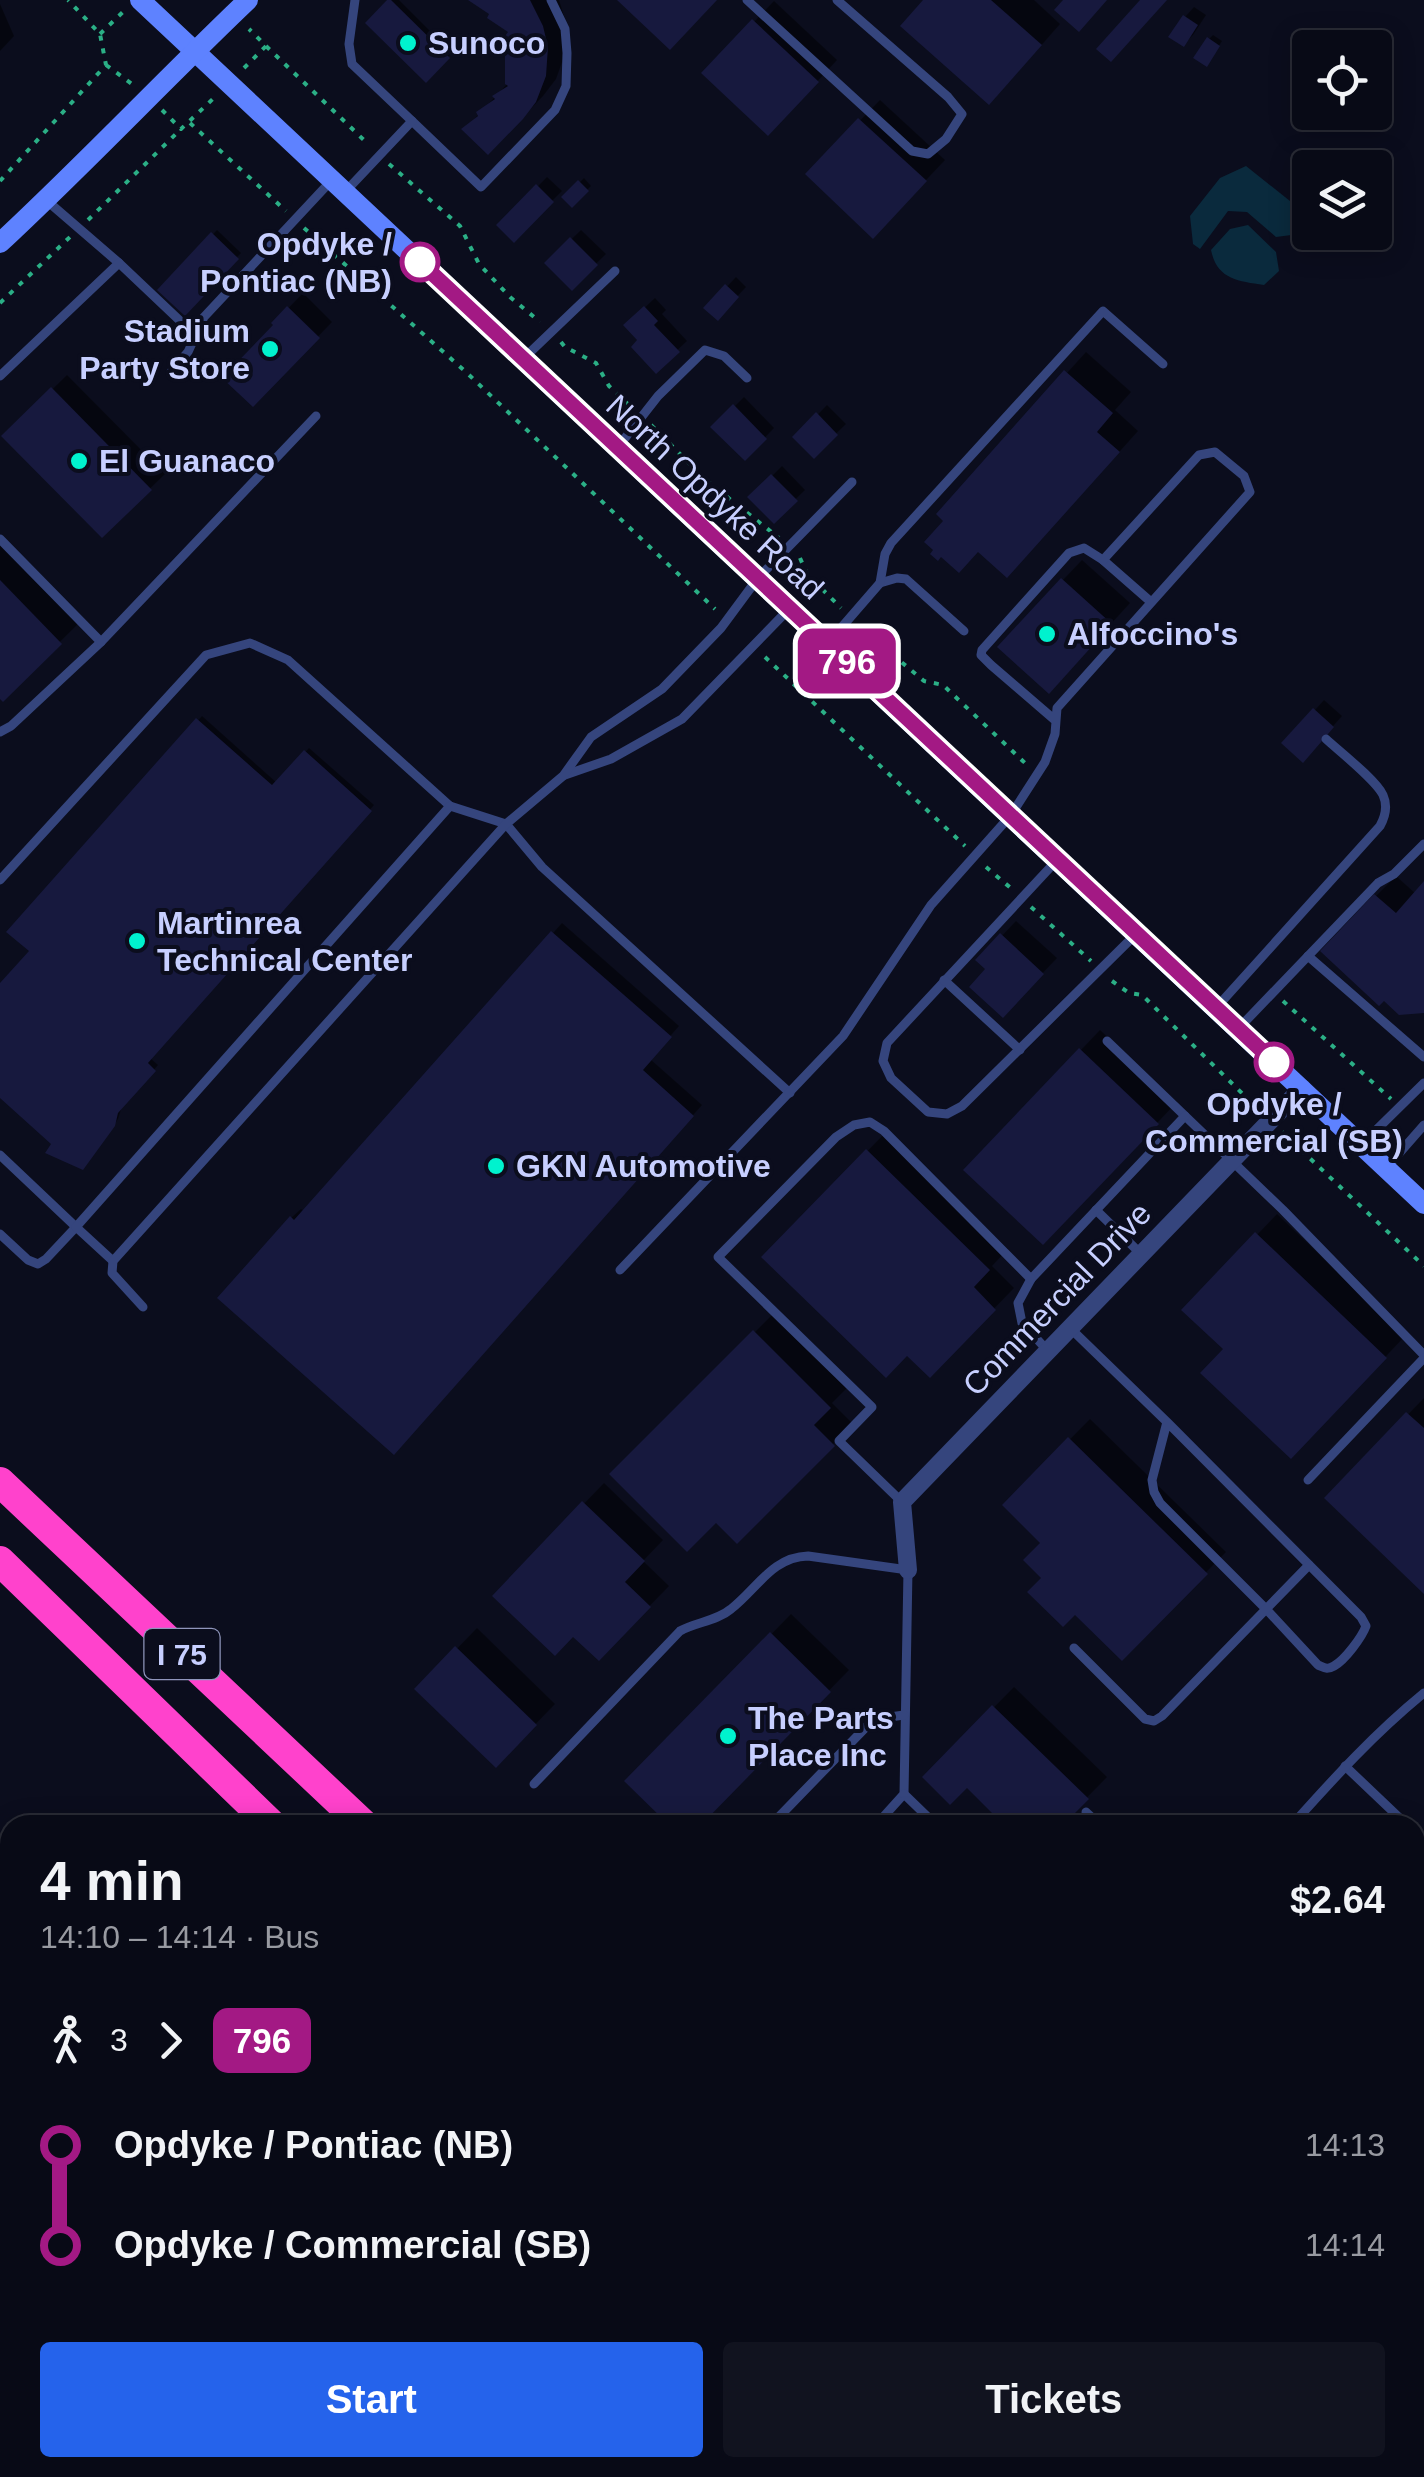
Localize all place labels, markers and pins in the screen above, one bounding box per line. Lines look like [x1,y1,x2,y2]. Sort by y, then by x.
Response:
place label: Sunoco [428,25,545,61]
marker: Sunoco [397,32,419,54]
place label: Opdyke / Pontiac (NB) [200,226,392,299]
marker: Opdyke / Pontiac (NB) [401,243,439,281]
place label: Stadium Party Store [79,313,250,386]
marker: Stadium Party Store [259,338,281,360]
place label: El Guanaco [99,443,275,479]
marker: El Guanaco [68,450,90,472]
place label: Alfoccino's [1067,616,1238,652]
marker: Alfoccino's [1036,623,1058,645]
place label: Martinrea Technical Center [157,905,412,978]
marker: Martinrea Technical Center [126,930,148,952]
marker: Opdyke / Commercial (SB) [1255,1043,1293,1081]
place label: Opdyke / Commercial (SB) [1145,1086,1403,1159]
place label: GKN Automotive [516,1148,771,1184]
marker: GKN Automotive [485,1155,507,1177]
place label: The Parts Place Inc [748,1700,894,1773]
marker: The Parts Place Inc [717,1725,739,1747]

